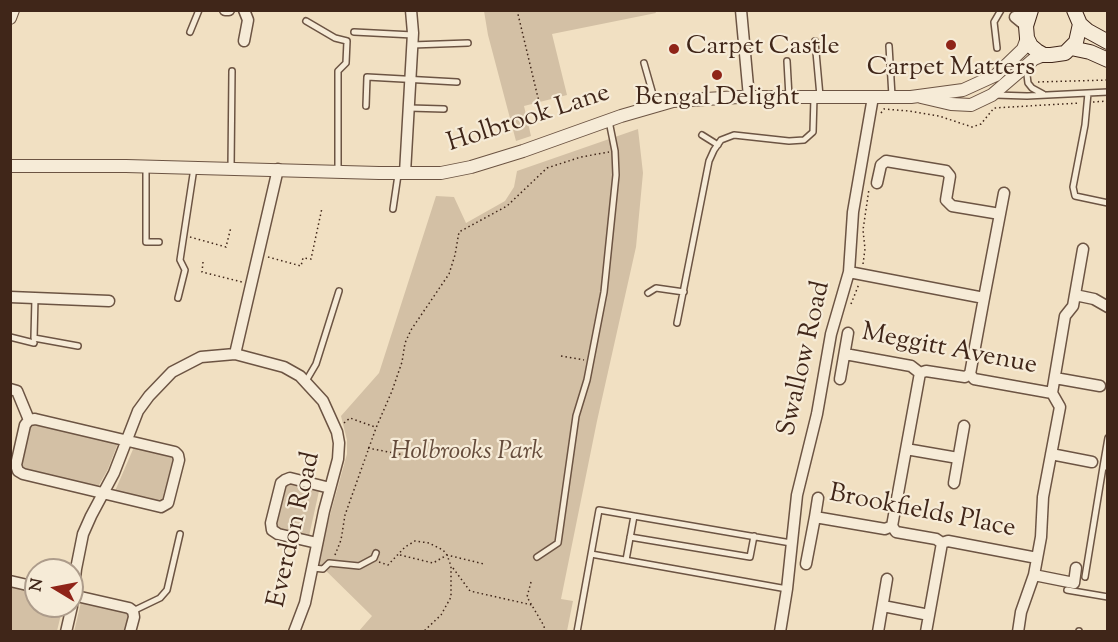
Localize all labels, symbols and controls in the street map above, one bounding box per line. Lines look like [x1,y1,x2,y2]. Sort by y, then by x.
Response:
place label: Carpet Castle [686,33,840,65]
marker: Carpet Matters [944,38,958,52]
marker: Carpet Castle [667,42,681,56]
place label: Carpet Matters [867,54,1035,86]
marker: Bengal Delight [710,68,724,82]
street label: Holbrook Lane [444,79,614,161]
place label: Bengal Delight [635,84,799,116]
street label: Swallow Road [773,278,839,440]
street label: Meggitt Avenue [859,319,1039,383]
park label: Holbrooks Park [391,438,543,470]
street label: Everdon Road [263,449,329,611]
street label: Brookfields Place [826,480,1018,546]
north arrow [24,558,84,618]
text: N [25,577,50,593]

